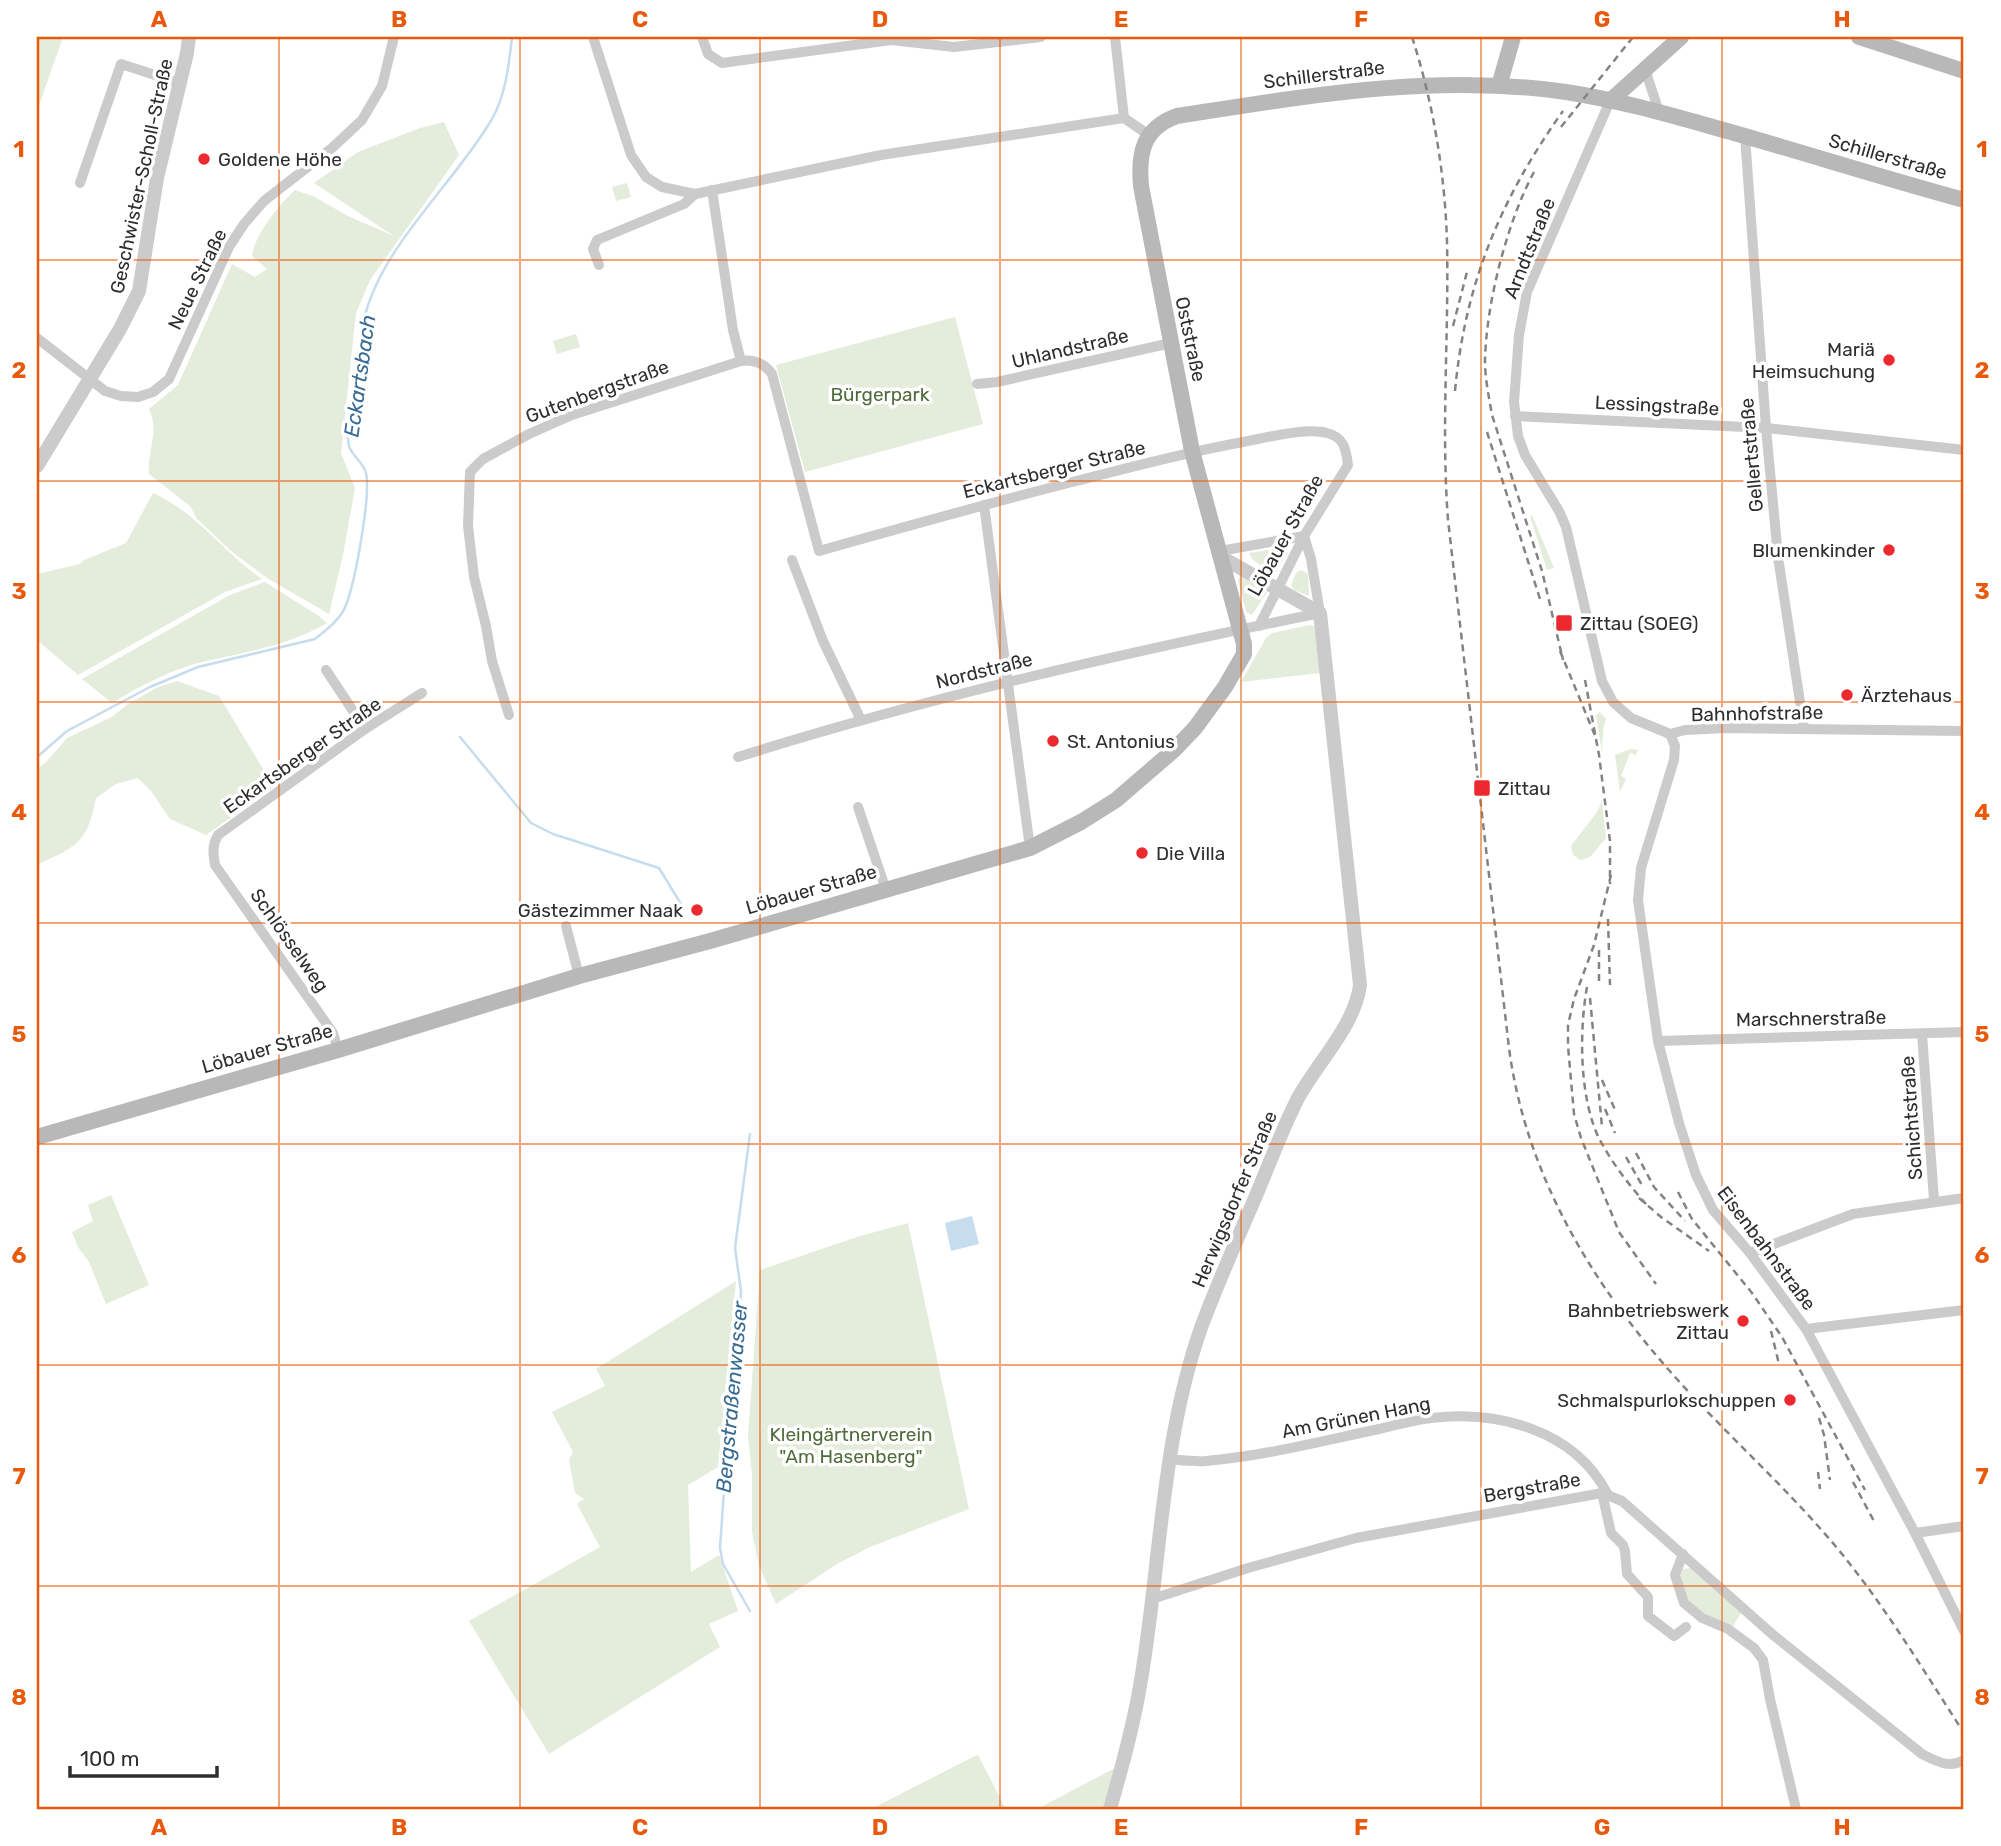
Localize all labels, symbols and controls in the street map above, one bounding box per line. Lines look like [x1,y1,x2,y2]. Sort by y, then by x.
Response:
text: A [151,5,168,33]
text: B [391,5,407,33]
text: C [632,5,648,33]
text: D [872,5,888,33]
text: E [1114,5,1128,33]
text: F [1354,5,1368,33]
text: G [1594,5,1610,33]
text: H [1833,5,1851,33]
street label: Schillerstraße [1262,56,1386,93]
street label: Geschwister-Scholl-Straße [105,57,178,296]
street label: Schillerstraße [1826,129,1950,184]
text: 1 [13,135,25,163]
text: 1 [1976,135,1988,163]
place label: Goldene Höhe [218,148,342,171]
marker: Goldene Höhe [196,151,212,167]
street label: Arndtstraße [1499,194,1560,302]
street label: Neue Straße [163,225,232,333]
street label: Oststraße [1170,294,1211,384]
water label: Eckartsbach [339,313,380,439]
street label: Uhlandstraße [1009,324,1131,373]
place label: Mariä Heimsuchung [1752,338,1875,383]
marker: Mariä Heimsuchung [1881,352,1897,368]
street label: Gutenbergstraße [522,355,672,428]
text: 2 [12,356,26,384]
text: 2 [1975,356,1989,384]
park label: Bürgerpark [830,383,930,406]
street label: Lessingstraße [1594,391,1720,420]
street label: Gellertstraße [1735,397,1768,513]
street label: Eckartsberger Straße [960,436,1148,503]
street label: Löbauer Straße [1243,470,1328,600]
place label: Blumenkinder [1752,539,1876,562]
marker: Blumenkinder [1881,542,1897,558]
text: 3 [11,577,27,605]
text: 3 [1974,577,1990,605]
place label: Zittau (SOEG) [1580,612,1698,635]
marker: Zittau (SOEG) [1554,613,1574,633]
street label: Nordstraße [933,647,1035,694]
place label: Ärztehaus [1861,684,1952,707]
marker: Ärztehaus [1839,687,1855,703]
street label: Eckartsberger Straße [219,692,386,819]
street label: Bahnhofstraße [1691,701,1823,726]
place label: St. Antonius [1067,730,1175,753]
marker: St. Antonius [1045,733,1061,749]
place label: Zittau [1498,777,1551,800]
marker: Zittau [1472,778,1492,798]
text: 4 [11,798,27,826]
text: 4 [1974,798,1990,826]
place label: Die Villa [1156,842,1225,865]
marker: Die Villa [1134,845,1150,861]
street label: Löbauer Straße [743,860,879,919]
street label: Schlösselweg [245,884,334,996]
place label: Gästezimmer Naak [518,899,683,922]
marker: Gästezimmer Naak [689,902,705,918]
street label: Marschnerstraße [1736,1006,1886,1031]
street label: Löbauer Straße [199,1019,335,1078]
text: 5 [12,1020,27,1048]
text: 5 [1975,1020,1990,1048]
street label: Schichtstraße [1896,1055,1927,1181]
street label: Herwigsdorfer Straße [1187,1107,1282,1291]
street label: Eisenbahnstraße [1712,1182,1821,1315]
text: 6 [12,1241,27,1269]
text: 6 [1975,1241,1990,1269]
water label: Bergstraßenwasser [711,1299,752,1494]
place label: Bahnbetriebswerk Zittau [1568,1299,1729,1344]
marker: Bahnbetriebswerk Zittau [1735,1313,1751,1329]
place label: Schmalspurlokschuppen [1557,1389,1776,1412]
street label: Am Grünen Hang [1280,1392,1432,1443]
marker: Schmalspurlokschuppen [1782,1392,1798,1408]
park label: Kleingärtnerverein "Am Hasenberg" [769,1423,933,1468]
text: 7 [12,1462,26,1490]
text: 7 [1975,1462,1989,1490]
street label: Bergstraße [1482,1468,1582,1507]
text: 8 [11,1683,27,1711]
text: 8 [1974,1683,1990,1711]
scale bar [70,1734,217,1778]
text: 100 m [80,1746,139,1771]
text: A [151,1813,168,1841]
text: B [391,1813,407,1841]
text: C [632,1813,648,1841]
text: D [872,1813,888,1841]
text: E [1114,1813,1128,1841]
text: F [1354,1813,1368,1841]
text: G [1594,1813,1610,1841]
text: H [1833,1813,1851,1841]

